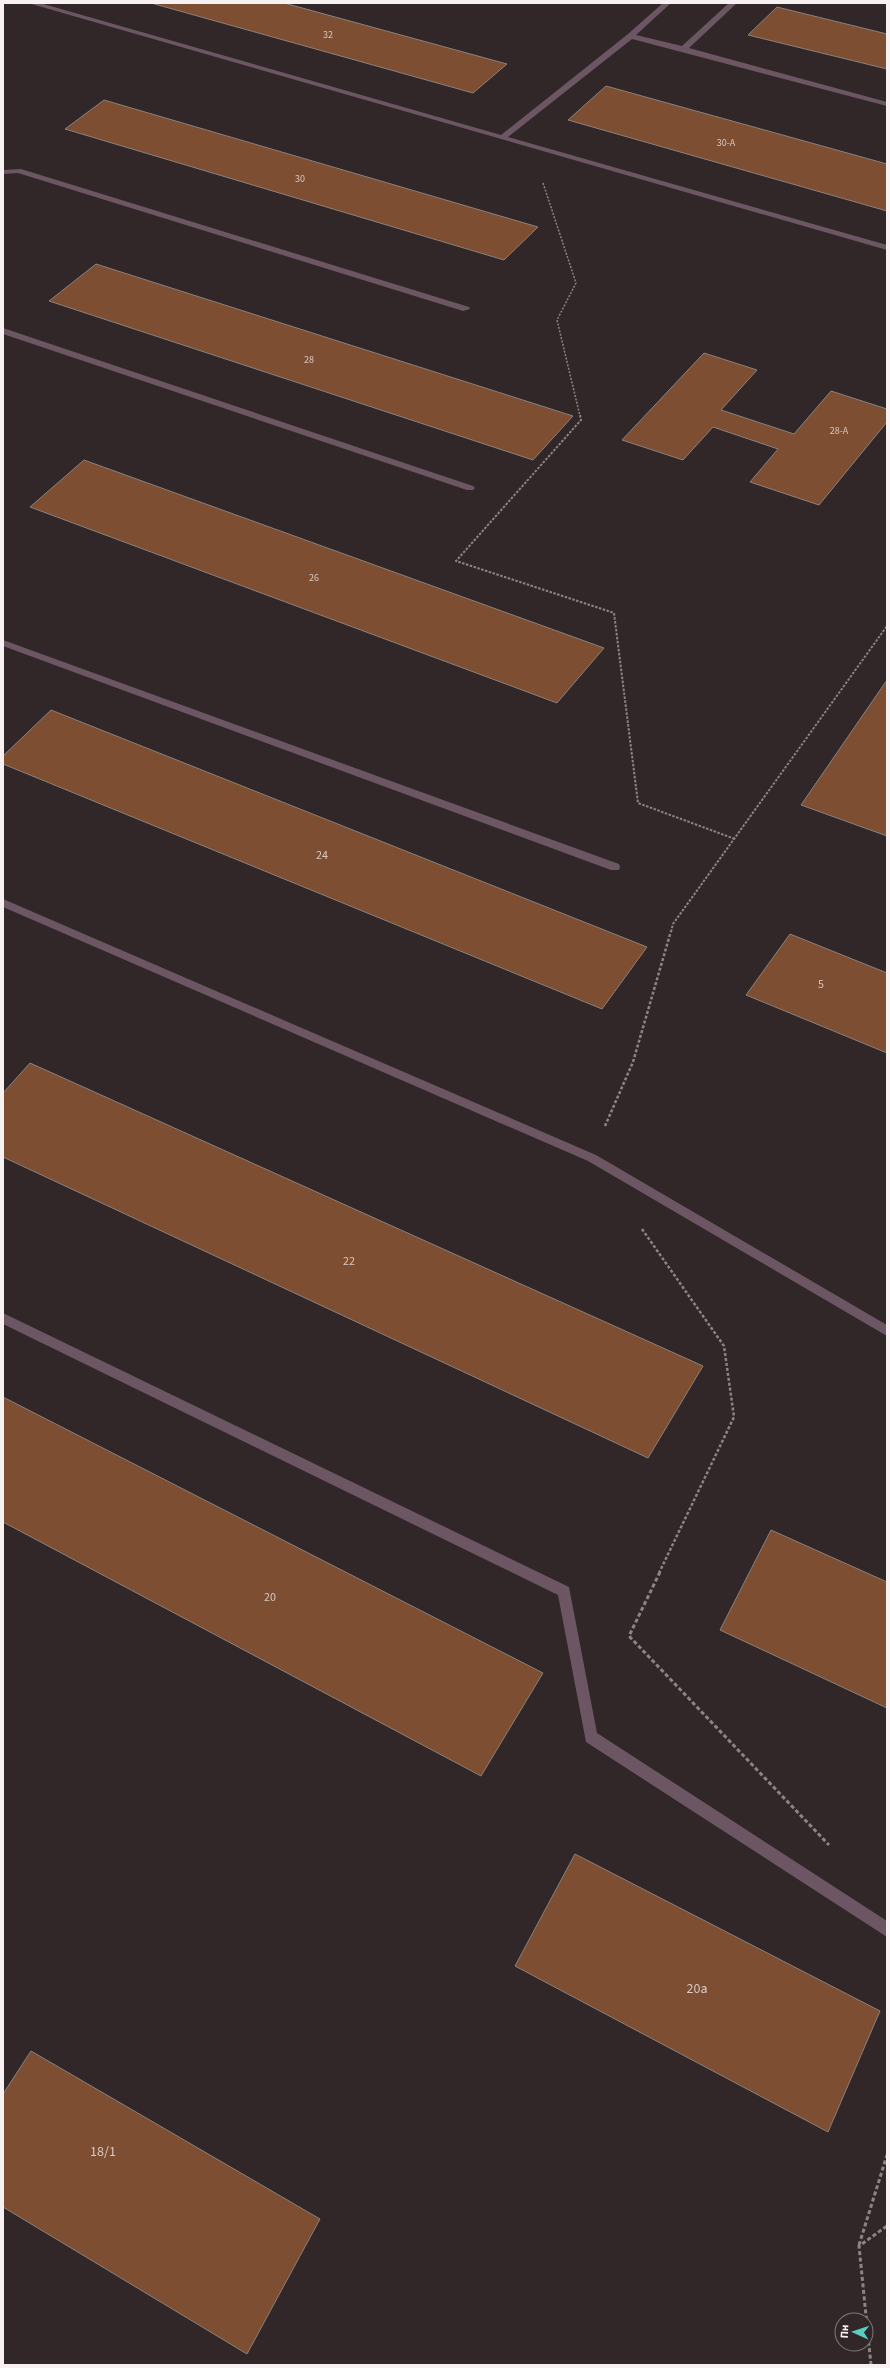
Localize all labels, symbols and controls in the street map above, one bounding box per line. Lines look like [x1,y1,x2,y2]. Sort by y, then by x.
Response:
house number: 32 [323,28,333,42]
house number: 30-А [717,136,736,150]
house number: 30 [295,172,305,186]
house number: 28 [304,353,314,367]
house number: 28-А [830,424,849,438]
house number: 26 [309,571,319,585]
house number: 24 [316,847,328,864]
house number: 5 [818,976,824,993]
house number: 22 [343,1253,355,1270]
house number: 20 [264,1589,276,1606]
house number: 20а [687,1979,707,1999]
house number: 18/1 [90,2142,116,2162]
north arrow [834,2312,874,2352]
text: Пн [837,2324,852,2339]

